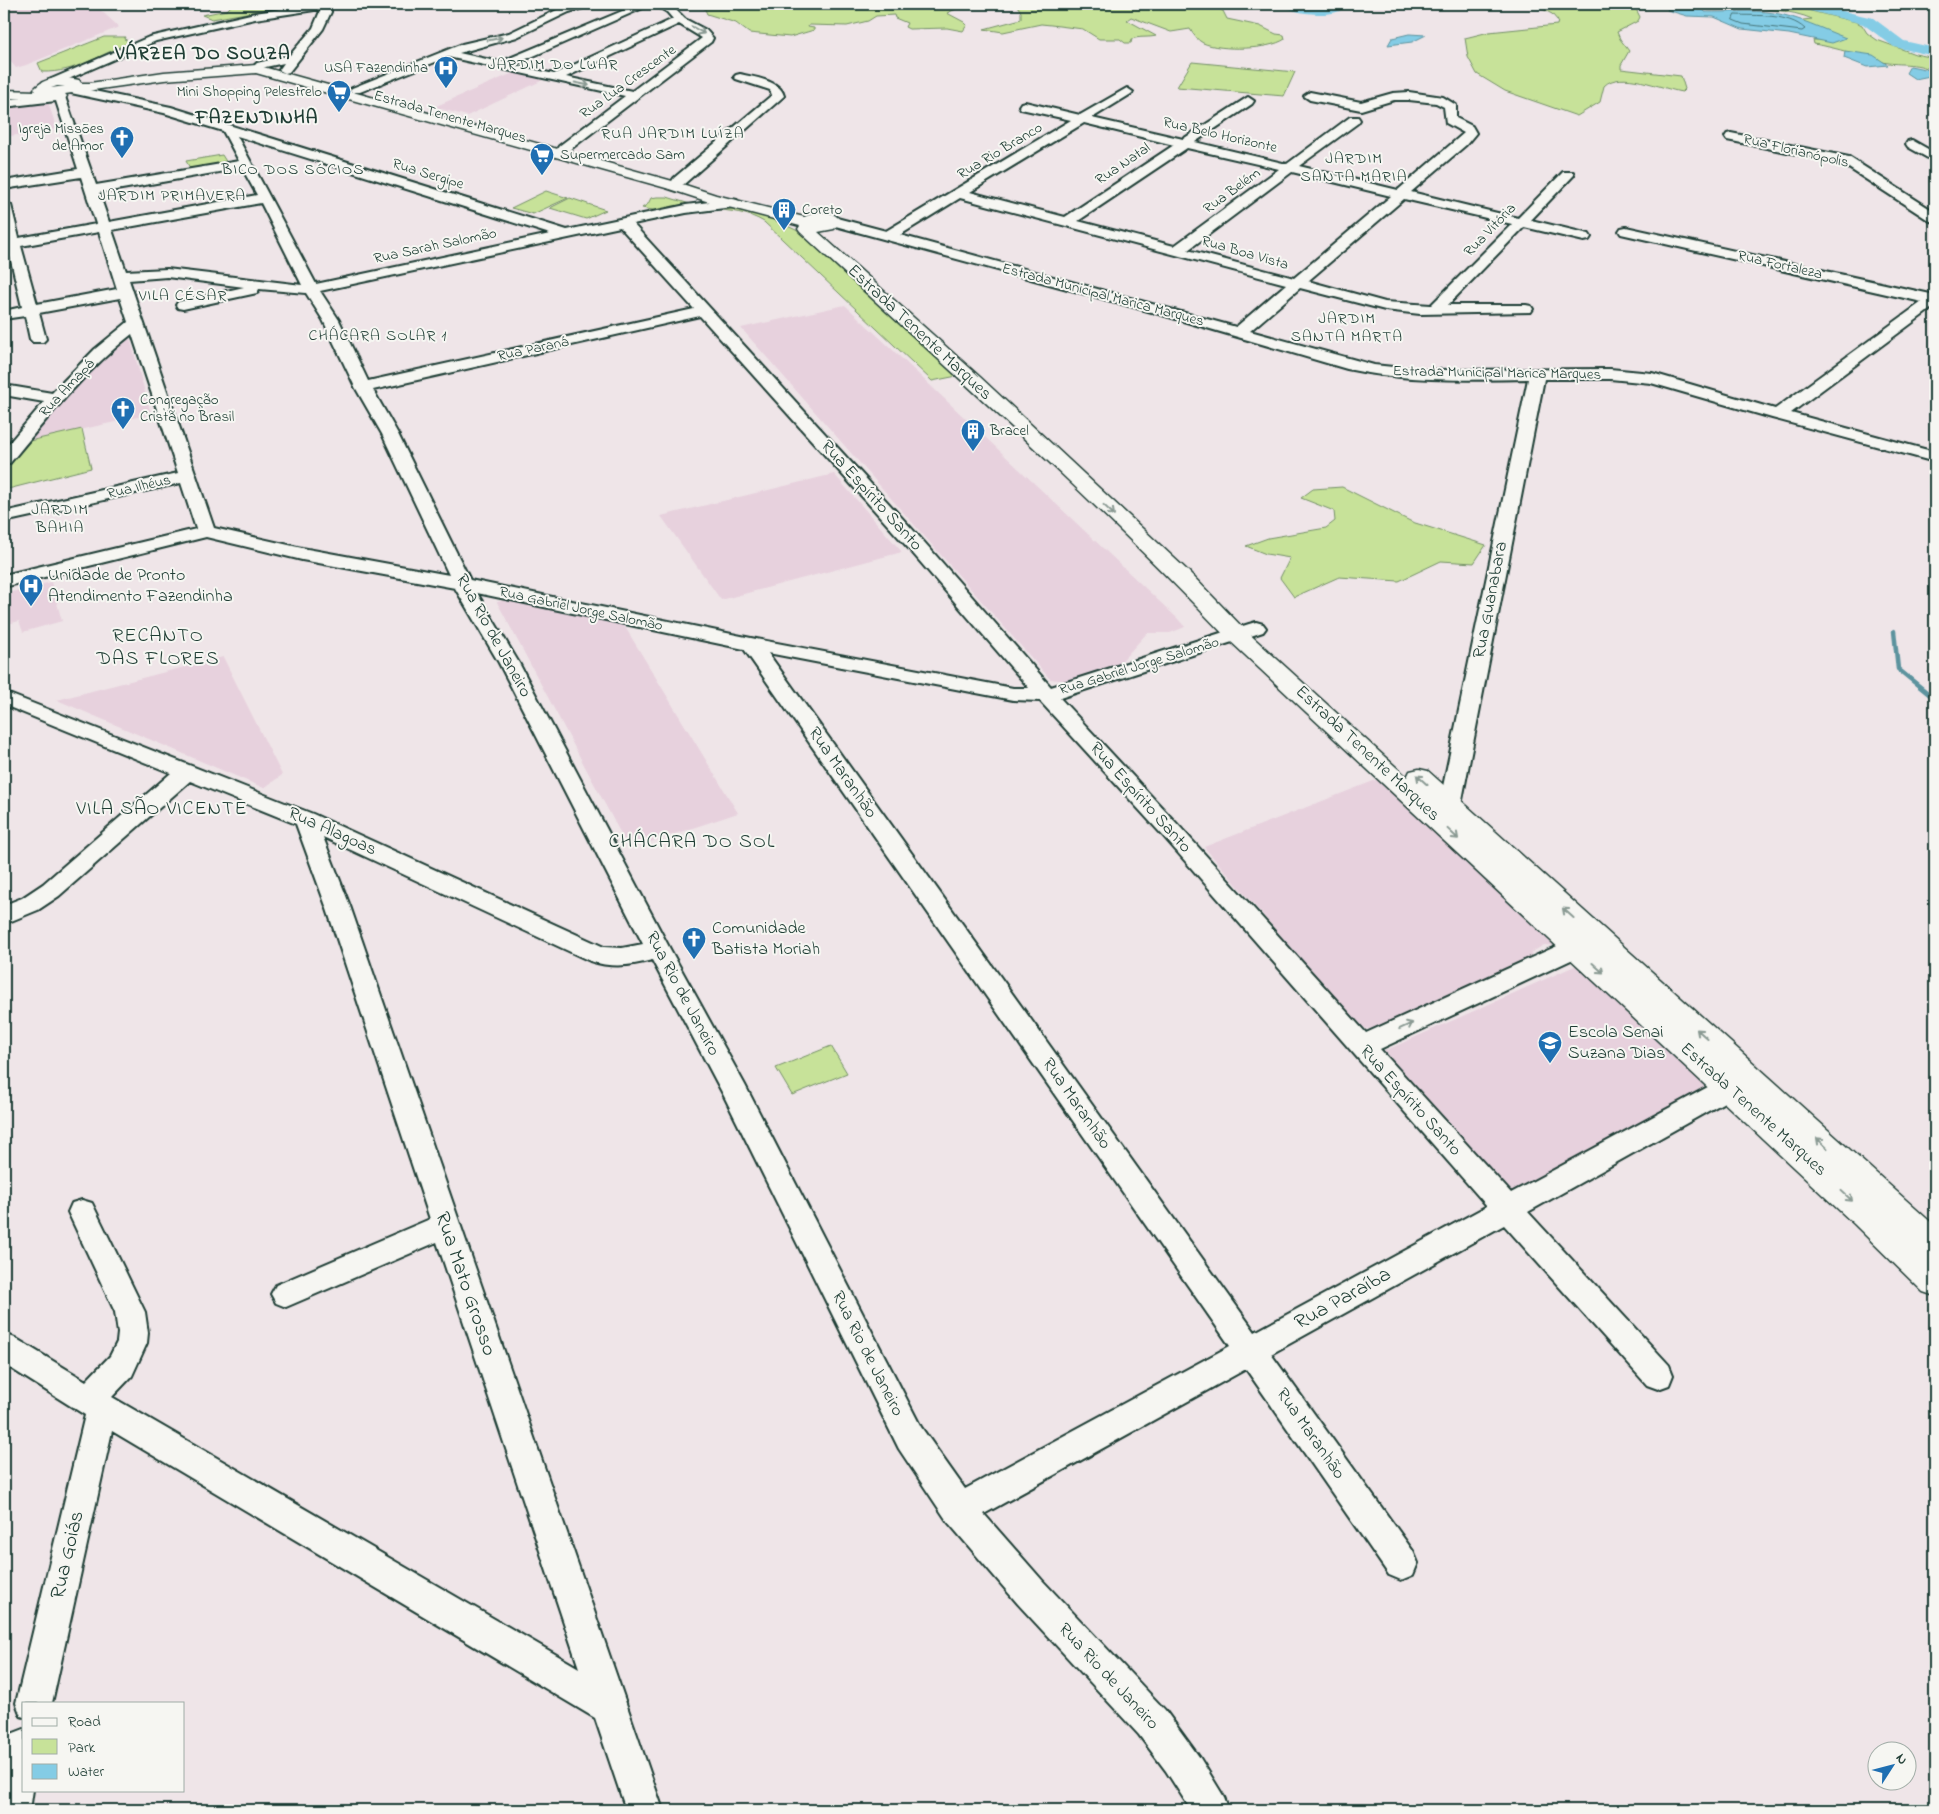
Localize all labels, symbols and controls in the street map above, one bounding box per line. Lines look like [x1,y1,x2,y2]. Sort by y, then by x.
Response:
one-way arrow [691,26,705,36]
one-way arrow [487,34,503,43]
street label: Rua Lua Crescente [575,39,681,125]
district label: VÁRZEA DO SOUZA [114,40,291,68]
district label: JARDIM DO LUAR [488,53,618,77]
hospital icon: USA Fazendinha [433,55,459,89]
place label: USA Fazendinha [324,57,428,79]
supermarket icon: Mini Shopping Pelestrelo [326,79,352,113]
one-way arrow [573,80,589,89]
place label: Mini Shopping Pelestrelo [177,81,322,104]
street label: Estrada Tenente Marques [371,85,529,149]
district label: FAZENDINHA [194,105,319,132]
street label: Rua Belo Horizonte [1161,111,1280,159]
street label: Rua Rio Branco [953,117,1047,185]
place label: Igreja Missões de Amor [18,118,104,157]
district label: RUA JARDIM LUÍZA [601,122,745,146]
church icon: Igreja Missões de Amor [109,125,135,159]
street label: Rua Florianópolis [1741,128,1851,174]
street label: Rua Natal [1091,137,1155,191]
supermarket icon: Supermercado Sam [529,142,555,176]
place label: Supermercado Sam [560,144,685,166]
district label: JARDIM SANTA MARIA [1301,147,1407,189]
street label: Rua Sergipe [389,153,467,196]
district label: BICO DOS SÓCIOS [221,158,364,182]
street label: Rua Belém [1199,162,1266,219]
district label: JARDIM PRIMAVERA [98,184,246,208]
building icon: Coreto [771,197,797,231]
street label: Rua Vitória [1459,198,1521,262]
place label: Coreto [802,199,842,221]
street label: Rua Sarah Salomão [372,222,499,270]
street label: Rua Boa Vista [1199,230,1291,276]
street label: Rua Fortaleza [1735,245,1825,285]
street label: Estrada Municipal Marica Marques [999,257,1207,333]
street label: Estrada Tenente Marques [841,259,997,407]
district label: VILA CÉSAR [138,284,227,308]
district label: JARDIM SANTA MARTA [1291,307,1403,349]
district label: CHÁCARA SOLAR 1 [309,324,447,348]
street label: Rua Paraná [495,331,571,367]
street label: Rua Amapá [34,353,100,422]
street label: Estrada Municipal Marica Marques [1393,360,1601,386]
place label: Congregação Cristã no Brasil [140,389,234,428]
church icon: Congregação Cristã no Brasil [110,396,136,430]
building icon: Bracel [960,418,986,452]
place label: Bracel [989,420,1029,442]
street label: Rua Espírito Santo [814,435,928,557]
street label: Rua Ilhéus [105,469,173,505]
district label: JARDIM BAHIA [31,498,89,540]
one-way arrow [1103,504,1116,516]
street label: Rua Guanabara [1467,539,1515,661]
place label: Unidade de Pronto Atendimento Fazendinha [48,563,233,610]
street label: Rua Rio de Janeiro [448,569,538,703]
hospital icon: Unidade de Pronto Atendimento Fazendinha [18,573,44,607]
street label: Rua Gabriel Jorge Salomão [497,581,665,638]
district label: RECANTO DAS FLORES [95,622,220,674]
street label: Rua Gabriel Jorge Salomão [1056,631,1222,702]
street label: Estrada Tenente Marques [1289,680,1445,828]
street label: Rua Maranhão [801,722,883,824]
street label: Rua Espírito Santo [1083,737,1197,859]
one-way arrow [1416,774,1429,786]
district label: VILA SÃO VICENTE [75,795,248,824]
street label: Rua Alagoas [283,801,380,864]
district label: CHÁCARA DO SOL [609,828,775,857]
one-way arrow [1446,828,1459,840]
one-way arrow [1562,907,1575,919]
place label: Comunidade Batista Moriah [711,916,820,963]
church icon: Comunidade Batista Moriah [681,926,707,960]
street label: Rua Rio de Janeiro [638,927,726,1061]
one-way arrow [1591,962,1604,974]
one-way arrow [1398,1020,1413,1030]
place label: Escola Senai Suzana Dias [1568,1020,1666,1067]
one-way arrow [1695,1028,1708,1040]
school or university icon: Escola Senai Suzana Dias [1537,1030,1563,1064]
street label: Estrada Tenente Marques [1674,1037,1832,1183]
street label: Rua Espírito Santo [1353,1040,1467,1162]
street label: Rua Maranhão [1035,1053,1117,1155]
one-way arrow [1816,1137,1828,1149]
one-way arrow [1840,1190,1853,1202]
street label: Rua Mato Grosso [426,1208,504,1360]
street label: Rua Paraíba [1289,1260,1397,1338]
street label: Rua Rio de Janeiro [824,1287,910,1421]
street label: Rua Maranhão [1269,1383,1351,1485]
street label: Rua Goiás [43,1508,93,1602]
street label: Rua Rio de Janeiro [1052,1618,1164,1736]
legend [22,1702,185,1792]
text: Road [68,1711,101,1733]
text: Park [68,1737,96,1759]
north arrow [1866,1742,1916,1792]
text: N [1890,1749,1913,1769]
text: Water [68,1761,104,1783]

